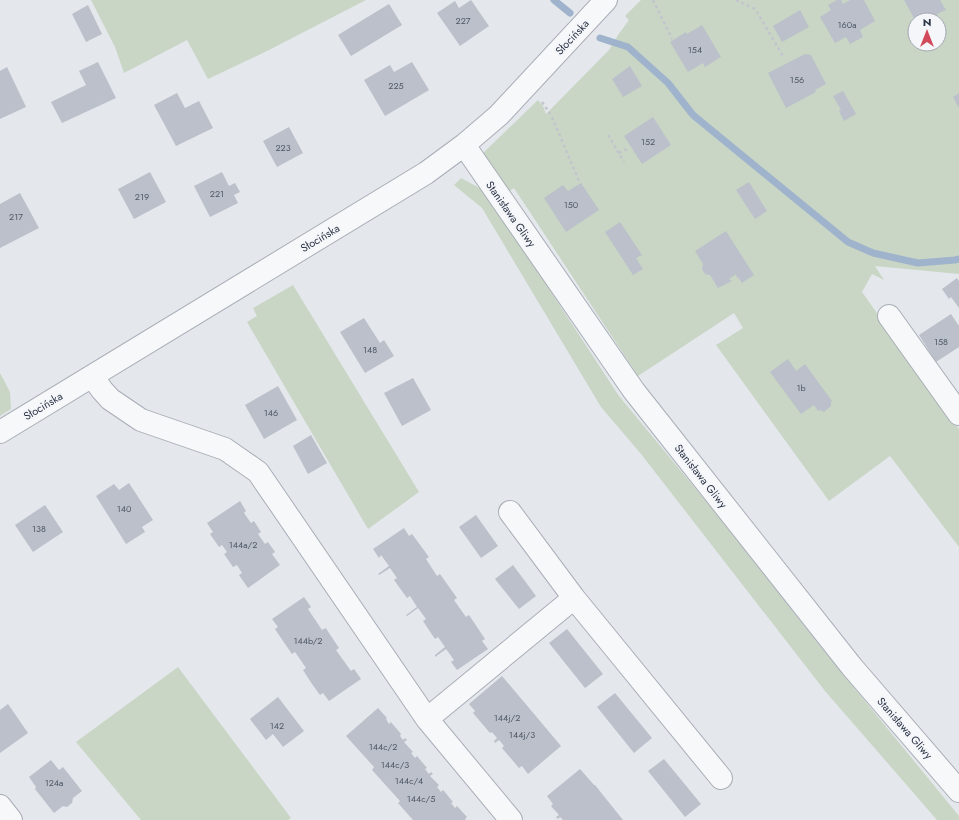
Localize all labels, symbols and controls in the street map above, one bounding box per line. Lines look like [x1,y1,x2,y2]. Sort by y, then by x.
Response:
north arrow [907,12,947,52]
house number: 227 [456,14,471,27]
text: N [923,14,931,30]
street label: Słocińska [551,16,593,58]
house number: 160a [838,18,856,31]
house number: 154 [688,43,702,56]
house number: 156 [790,73,804,86]
house number: 225 [388,79,404,92]
house number: 152 [641,135,655,148]
house number: 223 [275,141,291,154]
street label: Stanisława Gliwy [482,178,540,250]
house number: 221 [210,187,224,200]
house number: 219 [135,190,149,203]
house number: 150 [564,198,579,211]
house number: 217 [9,210,23,223]
street label: Słocińska [297,220,343,256]
house number: 158 [934,335,948,348]
house number: 148 [363,343,377,356]
house number: 1b [796,381,806,394]
street label: Słocińska [20,388,66,424]
house number: 146 [264,406,278,419]
street label: Stanisława Gliwy [671,441,731,512]
house number: 140 [117,502,132,515]
house number: 138 [32,522,46,535]
house number: 144a/2 [229,538,257,551]
house number: 144b/2 [294,634,322,647]
street label: Stanisława Gliwy [874,694,937,763]
house number: 144j/2 [494,711,520,724]
house number: 142 [270,719,284,732]
house number: 144j/3 [509,728,535,741]
house number: 144c/2 [369,740,397,753]
house number: 144c/3 [381,758,409,771]
house number: 144c/4 [395,774,423,787]
house number: 124a [45,776,63,789]
house number: 144c/5 [407,792,435,805]

